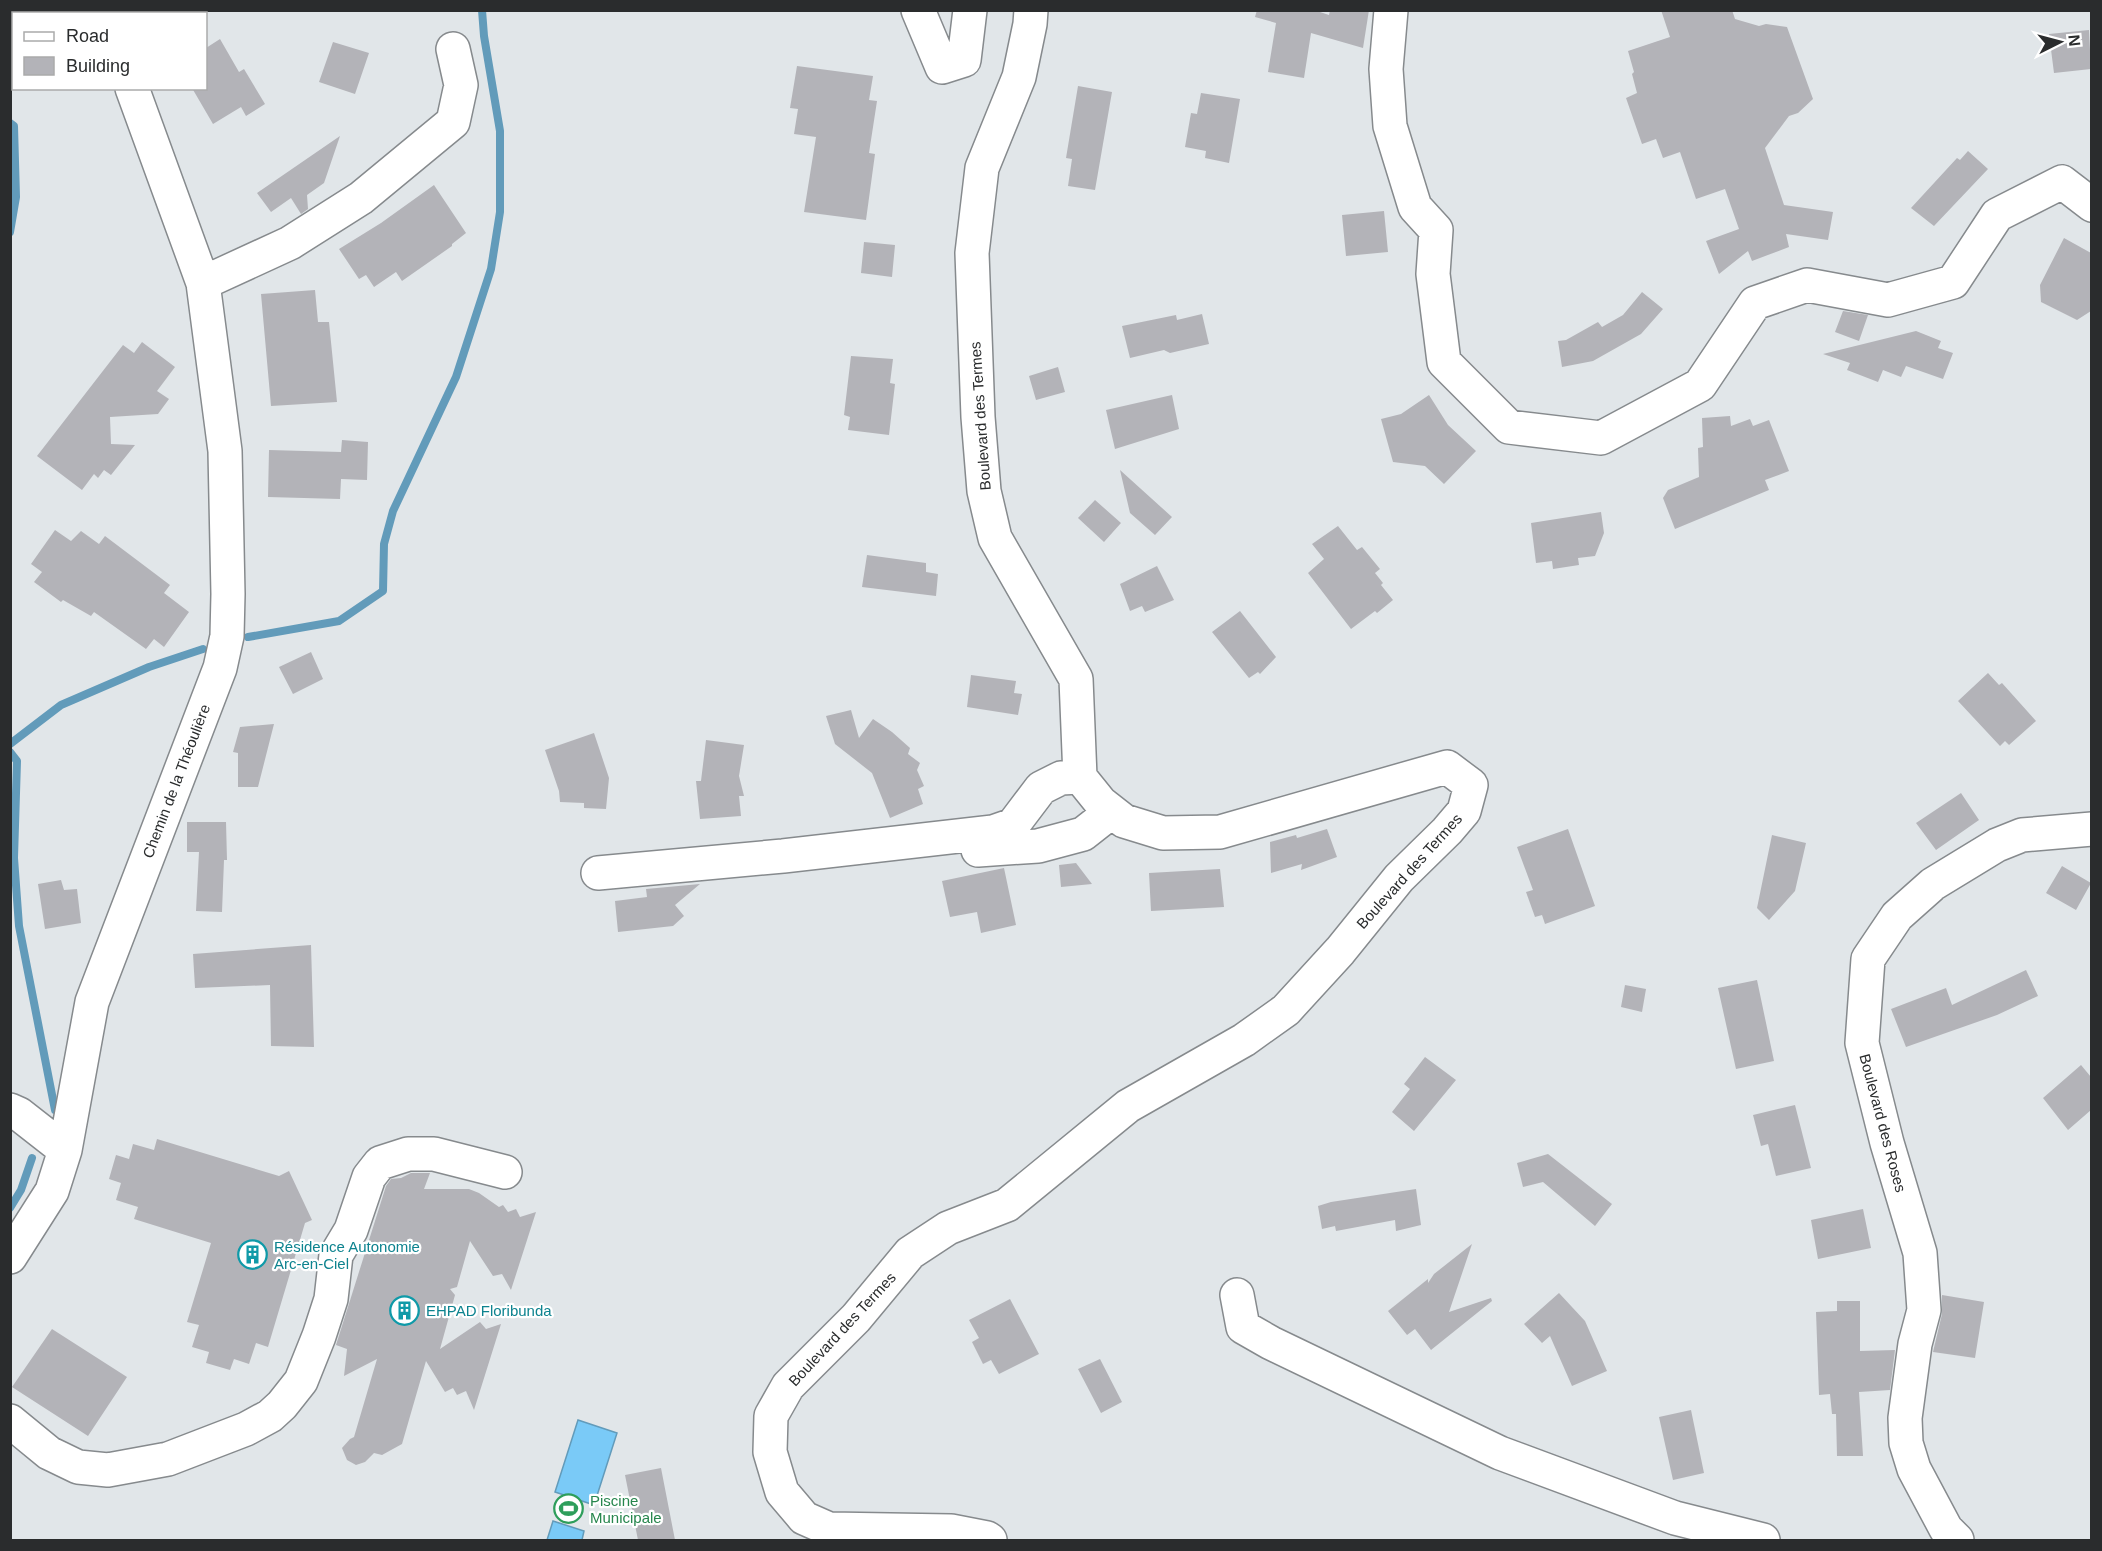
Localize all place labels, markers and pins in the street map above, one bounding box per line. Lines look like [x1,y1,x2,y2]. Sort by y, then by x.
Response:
place label: Résidence Autonomie Arc-en-Ciel [274,1238,420,1272]
building icon: Résidence Autonomie Arc-en-Ciel [237,1239,269,1271]
building icon: EHPAD Floribunda [389,1294,421,1326]
place label: EHPAD Floribunda [426,1302,552,1319]
place label: Piscine Municipale [590,1492,662,1526]
sports icon: Piscine Municipale [553,1493,585,1525]

